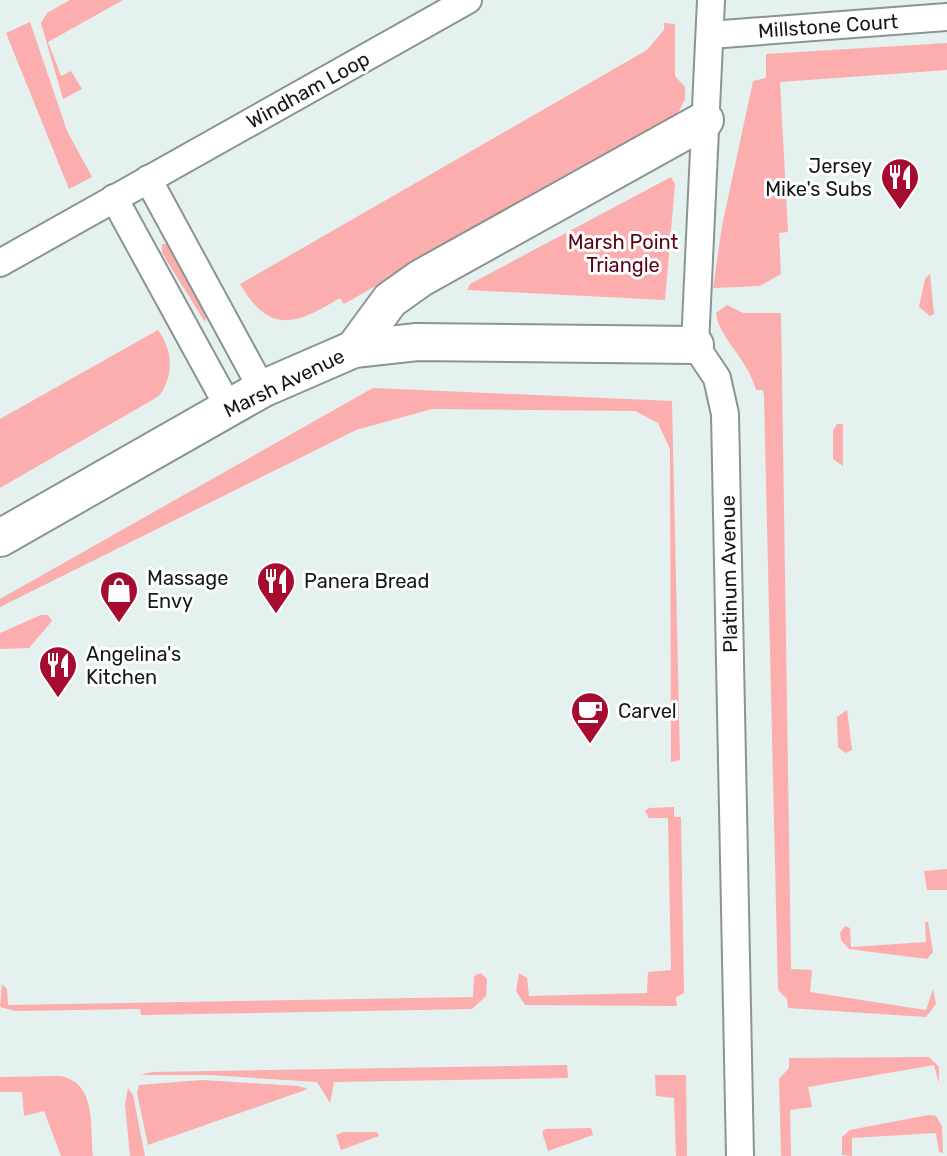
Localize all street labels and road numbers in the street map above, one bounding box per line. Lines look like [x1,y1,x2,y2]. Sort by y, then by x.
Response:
street label: Millstone Court [757,9,899,43]
street label: Windham Loop [242,46,374,134]
street label: Marsh Avenue [220,343,348,423]
street label: Platinum Avenue [716,495,742,653]

